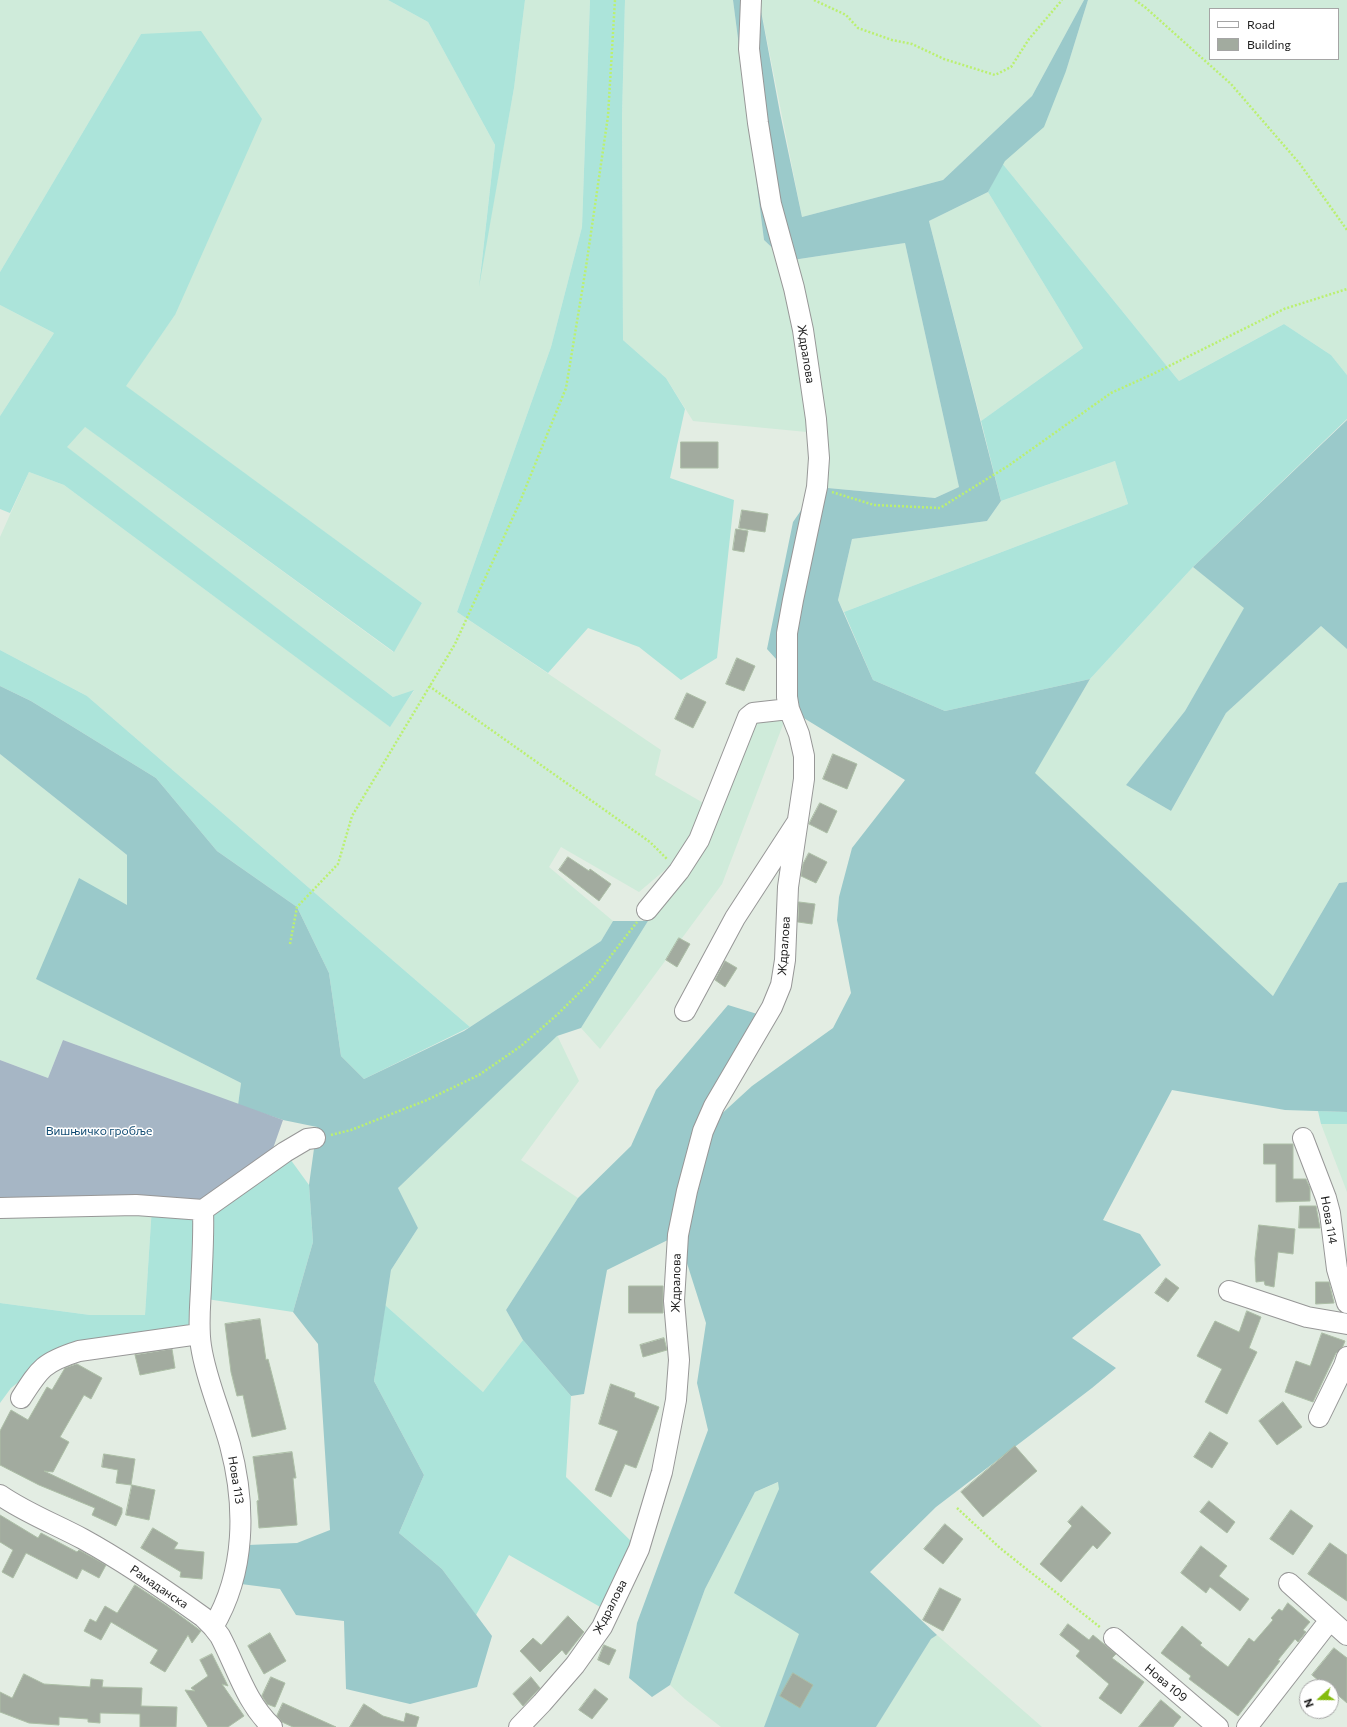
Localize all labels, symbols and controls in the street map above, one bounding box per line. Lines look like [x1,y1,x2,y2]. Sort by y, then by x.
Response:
legend [1209,8,1339,60]
text: Road [1247,17,1275,31]
text: Building [1247,37,1291,51]
street label: Ждралова [794,324,818,384]
street label: Ждралова [775,916,793,976]
park label: Вишњичко гробље [46,1124,152,1138]
street label: Нова 114 [1318,1195,1340,1245]
street label: Ждралова [668,1253,684,1313]
street label: Нова 113 [225,1455,247,1505]
street label: Рамаданска [127,1562,191,1612]
street label: Ждралова [590,1577,630,1637]
street label: Нова 109 [1142,1661,1190,1705]
north arrow [1299,1679,1339,1719]
text: N [1301,1697,1316,1709]

